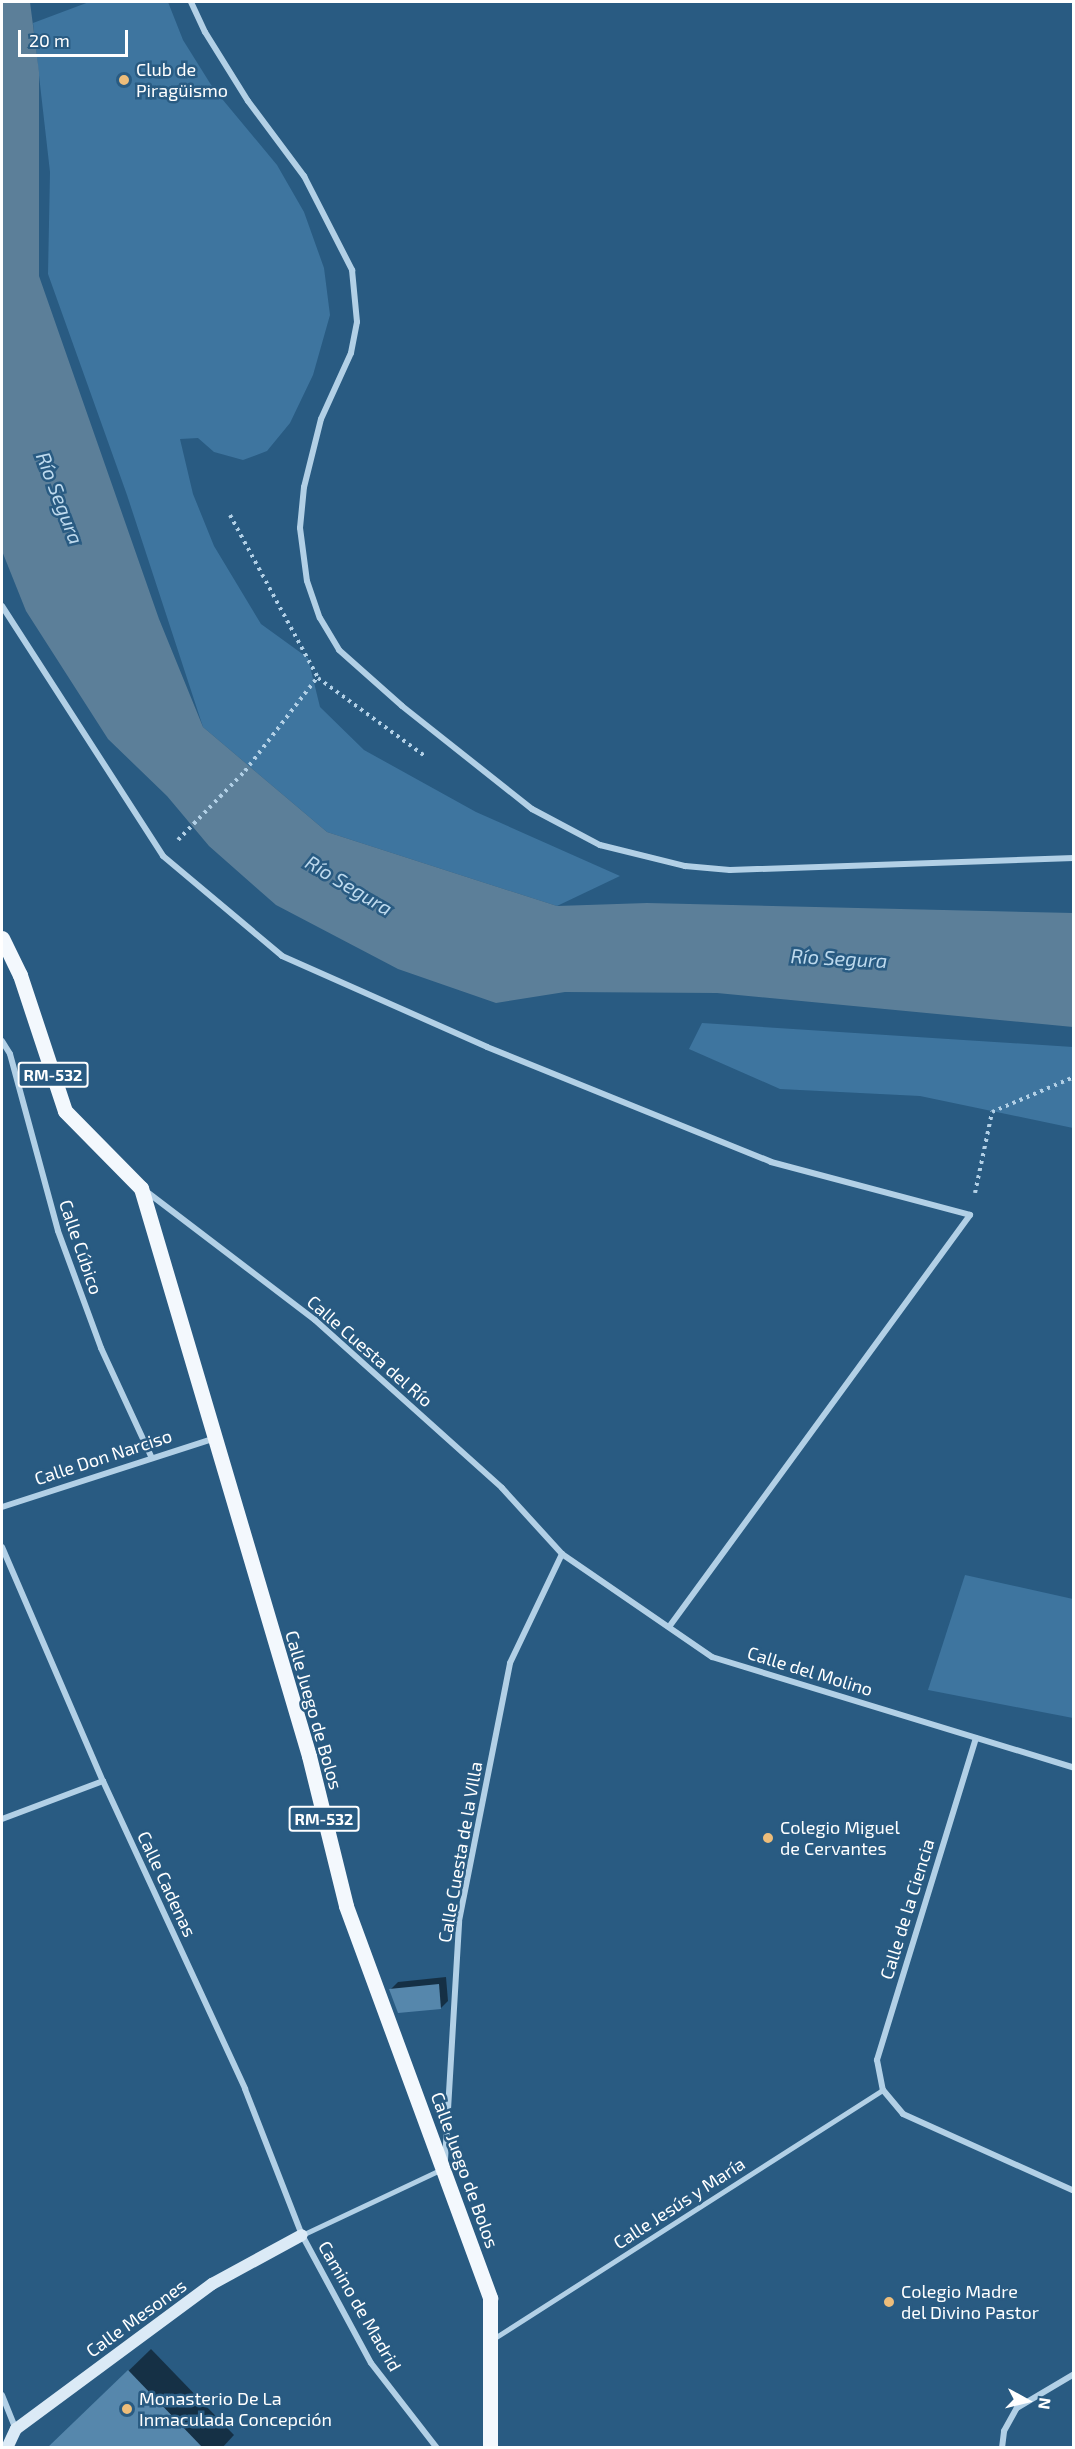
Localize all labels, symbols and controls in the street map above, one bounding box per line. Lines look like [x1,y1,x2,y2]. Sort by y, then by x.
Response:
scale bar [21,18,130,56]
text: 20 m [29,29,70,51]
place label: Club de Piragüismo [136,59,228,101]
marker: Club de Piragüismo [117,73,131,87]
water label: Río Segura [31,448,89,548]
water label: Río Segura [301,850,397,920]
water label: Río Segura [790,943,888,973]
road number: RM-532 [17,1062,89,1088]
street label: Calle Cúbico [55,1197,107,1297]
street label: Calle Cuesta del Río [303,1290,437,1412]
street label: Calle Don Narciso [31,1425,175,1489]
street label: Calle Juego de Bolos [281,1628,347,1792]
street label: Calle del Molino [745,1642,875,1700]
street label: Calle Cuesta de la VIlla [433,1759,487,1945]
road number: RM-532 [288,1806,360,1832]
place label: Colegio Miguel de Cervantes [780,1817,900,1860]
street label: Calle Cadenas [133,1828,201,1940]
marker: Colegio Miguel de Cervantes [761,1831,775,1845]
street label: Calle de la Ciencia [875,1836,939,1982]
street label: Calle Juego de Bolos [427,2089,503,2251]
street label: Calle Jesús y María [609,2152,749,2254]
street label: Camino de Madrid [314,2237,406,2375]
street label: Calle Mesones [82,2274,190,2362]
place label: Colegio Madre del Divino Pastor [901,2281,1039,2324]
marker: Colegio Madre del Divino Pastor [882,2295,896,2309]
north arrow [997,2371,1057,2431]
place label: Monasterio De La Inmaculada Concepción [139,2388,332,2430]
text: N [1035,2397,1056,2411]
marker: Monasterio De La Inmaculada Concepción [120,2402,134,2416]

